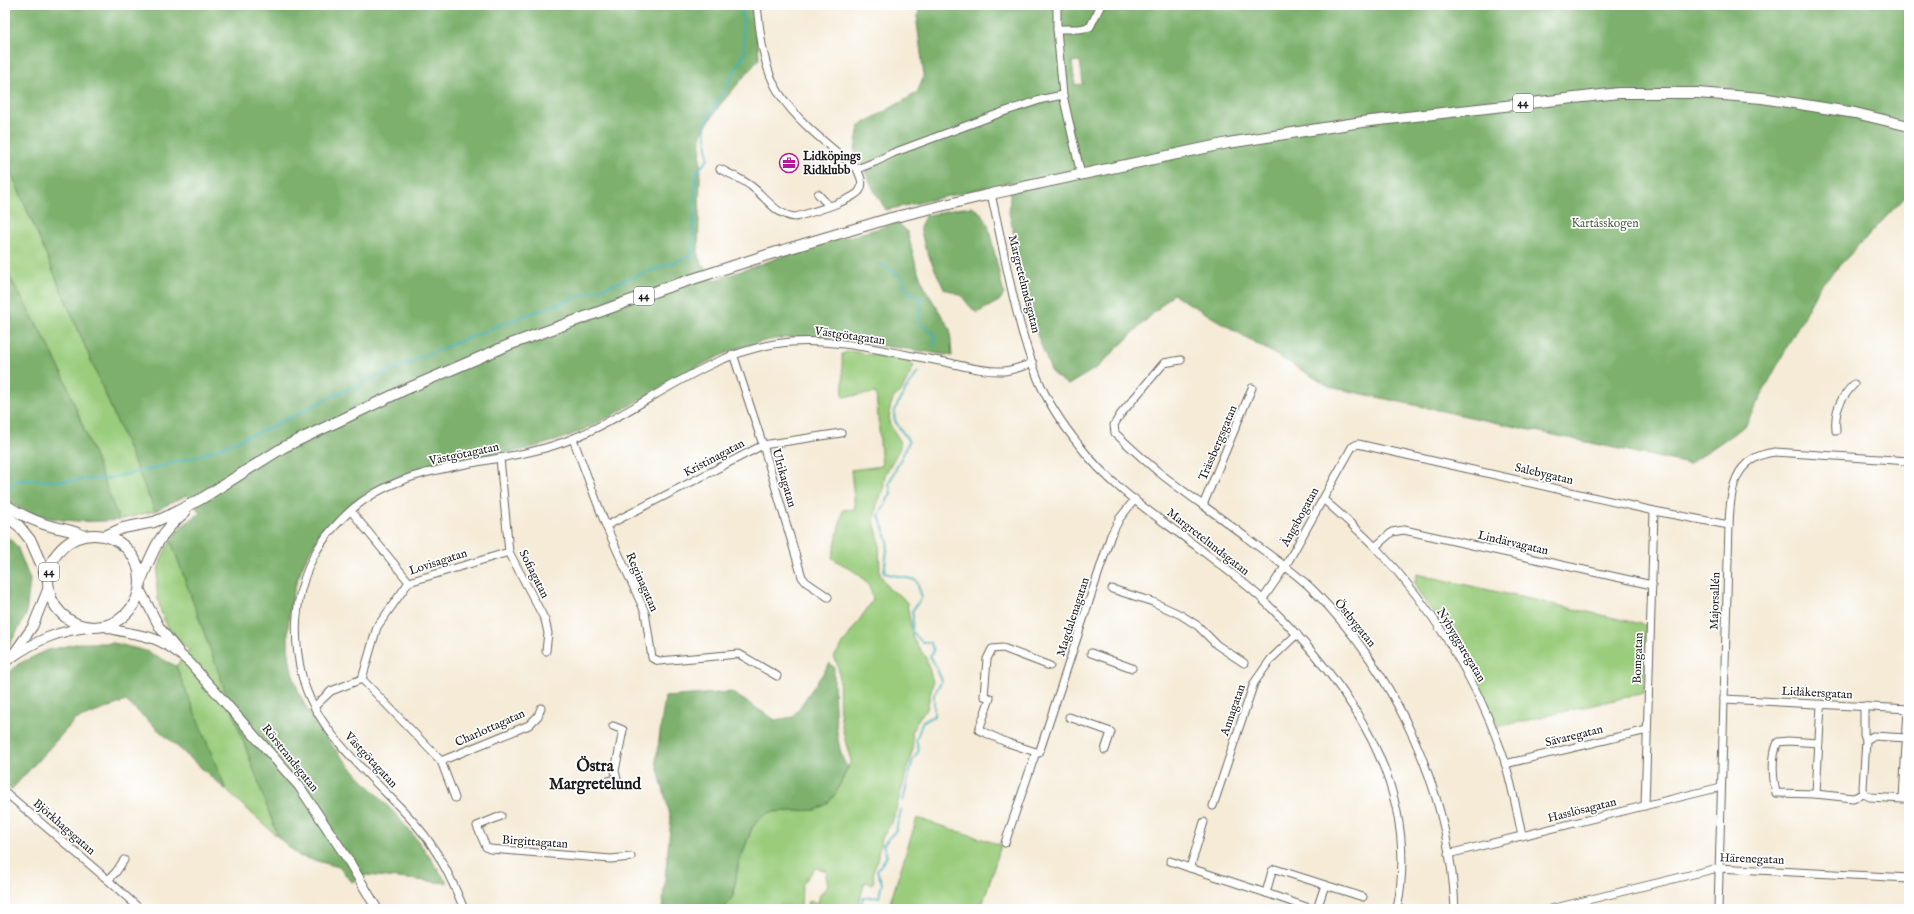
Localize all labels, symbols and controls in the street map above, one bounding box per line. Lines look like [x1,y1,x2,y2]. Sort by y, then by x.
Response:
road number: 44 [1513,94,1533,112]
place label: Lidköpings Ridklubb [802,149,861,178]
office icon: Lidköpings Ridklubb [778,152,800,174]
park label: Kartåsskogen [1571,216,1639,231]
street label: Margretelundsgatan [1005,233,1044,335]
road number: 44 [634,287,654,305]
street label: Västgötagatan [813,323,887,348]
street label: Trässbergsgatan [1195,403,1241,483]
street label: Kristinagatan [681,435,748,480]
street label: Västgötagatan [427,439,501,469]
street label: Ulrikagatan [768,447,800,510]
street label: Salebygatan [1513,460,1575,488]
street label: Ängsbogatan [1276,484,1323,550]
street label: Margretelundsgatan [1164,505,1253,579]
street label: Lindärvagatan [1476,528,1550,559]
street label: Lovisagatan [407,545,470,578]
street label: Sofiagatan [515,547,553,601]
street label: Reginagatan [622,550,662,614]
road number: 44 [39,563,59,581]
street label: Majorsallén [1706,571,1724,630]
street label: Magdalenagatan [1053,575,1093,658]
street label: Östbygatan [1331,595,1380,651]
street label: Nybyggaregatan [1433,605,1489,685]
street label: Bomgatan [1630,632,1646,684]
street label: Annagatan [1217,682,1249,739]
street label: Lidåkersgatan [1781,684,1854,702]
street label: Charlottagatan [453,706,528,750]
street label: Rörstrandsgatan [258,721,322,795]
street label: Sävaregatan [1544,721,1605,750]
street label: Västgötagatan [341,728,401,792]
district label: Östra Margretelund [549,755,642,795]
street label: Hasslösagatan [1546,794,1619,826]
street label: Björkhagsgatan [30,796,99,859]
street label: Birgittagatan [502,832,569,852]
street label: Härenegatan [1719,850,1785,868]

